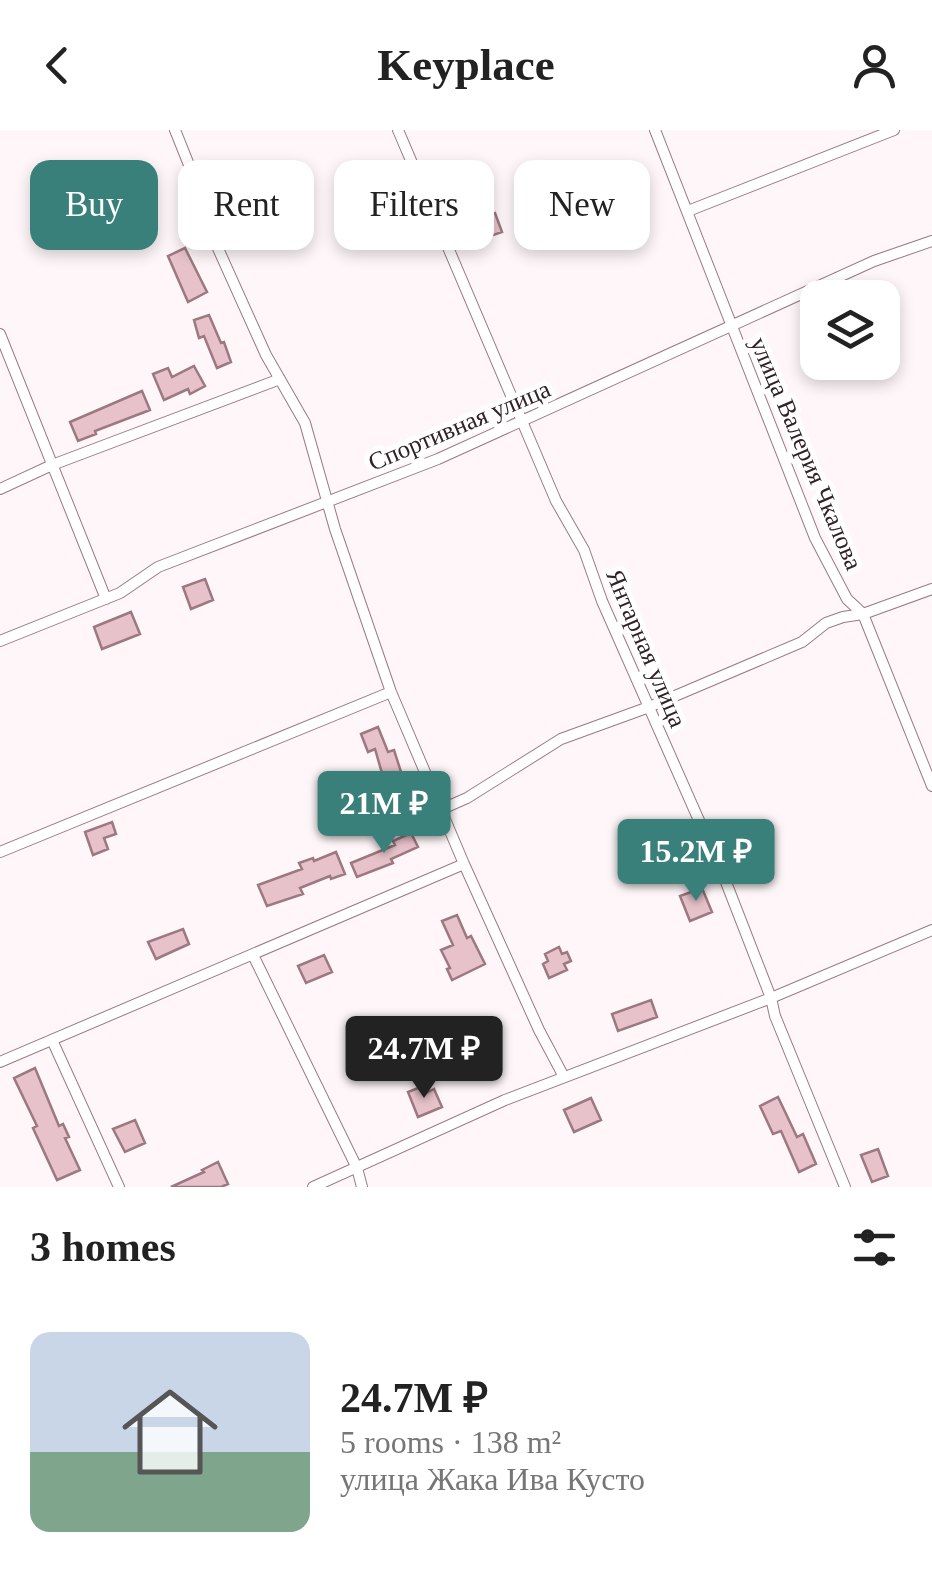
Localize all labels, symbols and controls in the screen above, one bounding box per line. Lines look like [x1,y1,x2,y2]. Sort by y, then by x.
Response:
icon: back [30,38,85,93]
icon: person [847,38,902,93]
text: Keyplace [377,40,555,90]
chip: Buy [30,160,158,250]
chip: Rent [178,160,314,250]
chip: Filters [334,160,494,250]
chip: New [514,160,650,250]
map controls [800,280,900,380]
button: layers [800,280,900,380]
street label: улица Валерия Чкалова [745,333,868,574]
street label: Спортивная улица [364,375,554,476]
street label: Янтарная улица [601,565,692,731]
pin: 21M ₽ [314,771,454,856]
text: 21M ₽ [340,785,428,821]
pin: 15.2M ₽ [604,819,788,904]
text: 15.2M ₽ [640,833,752,869]
pin: 24.7M ₽ [332,1016,516,1101]
text: 24.7M ₽ [368,1030,480,1066]
icon: filters [847,1220,902,1275]
text: 3 homes [30,1224,176,1270]
icon: home [110,1372,230,1492]
text: 24.7M ₽ [340,1375,488,1421]
text: 5 rooms · 138 m² [340,1424,561,1460]
text: улица Жака Ива Кусто [340,1461,645,1497]

